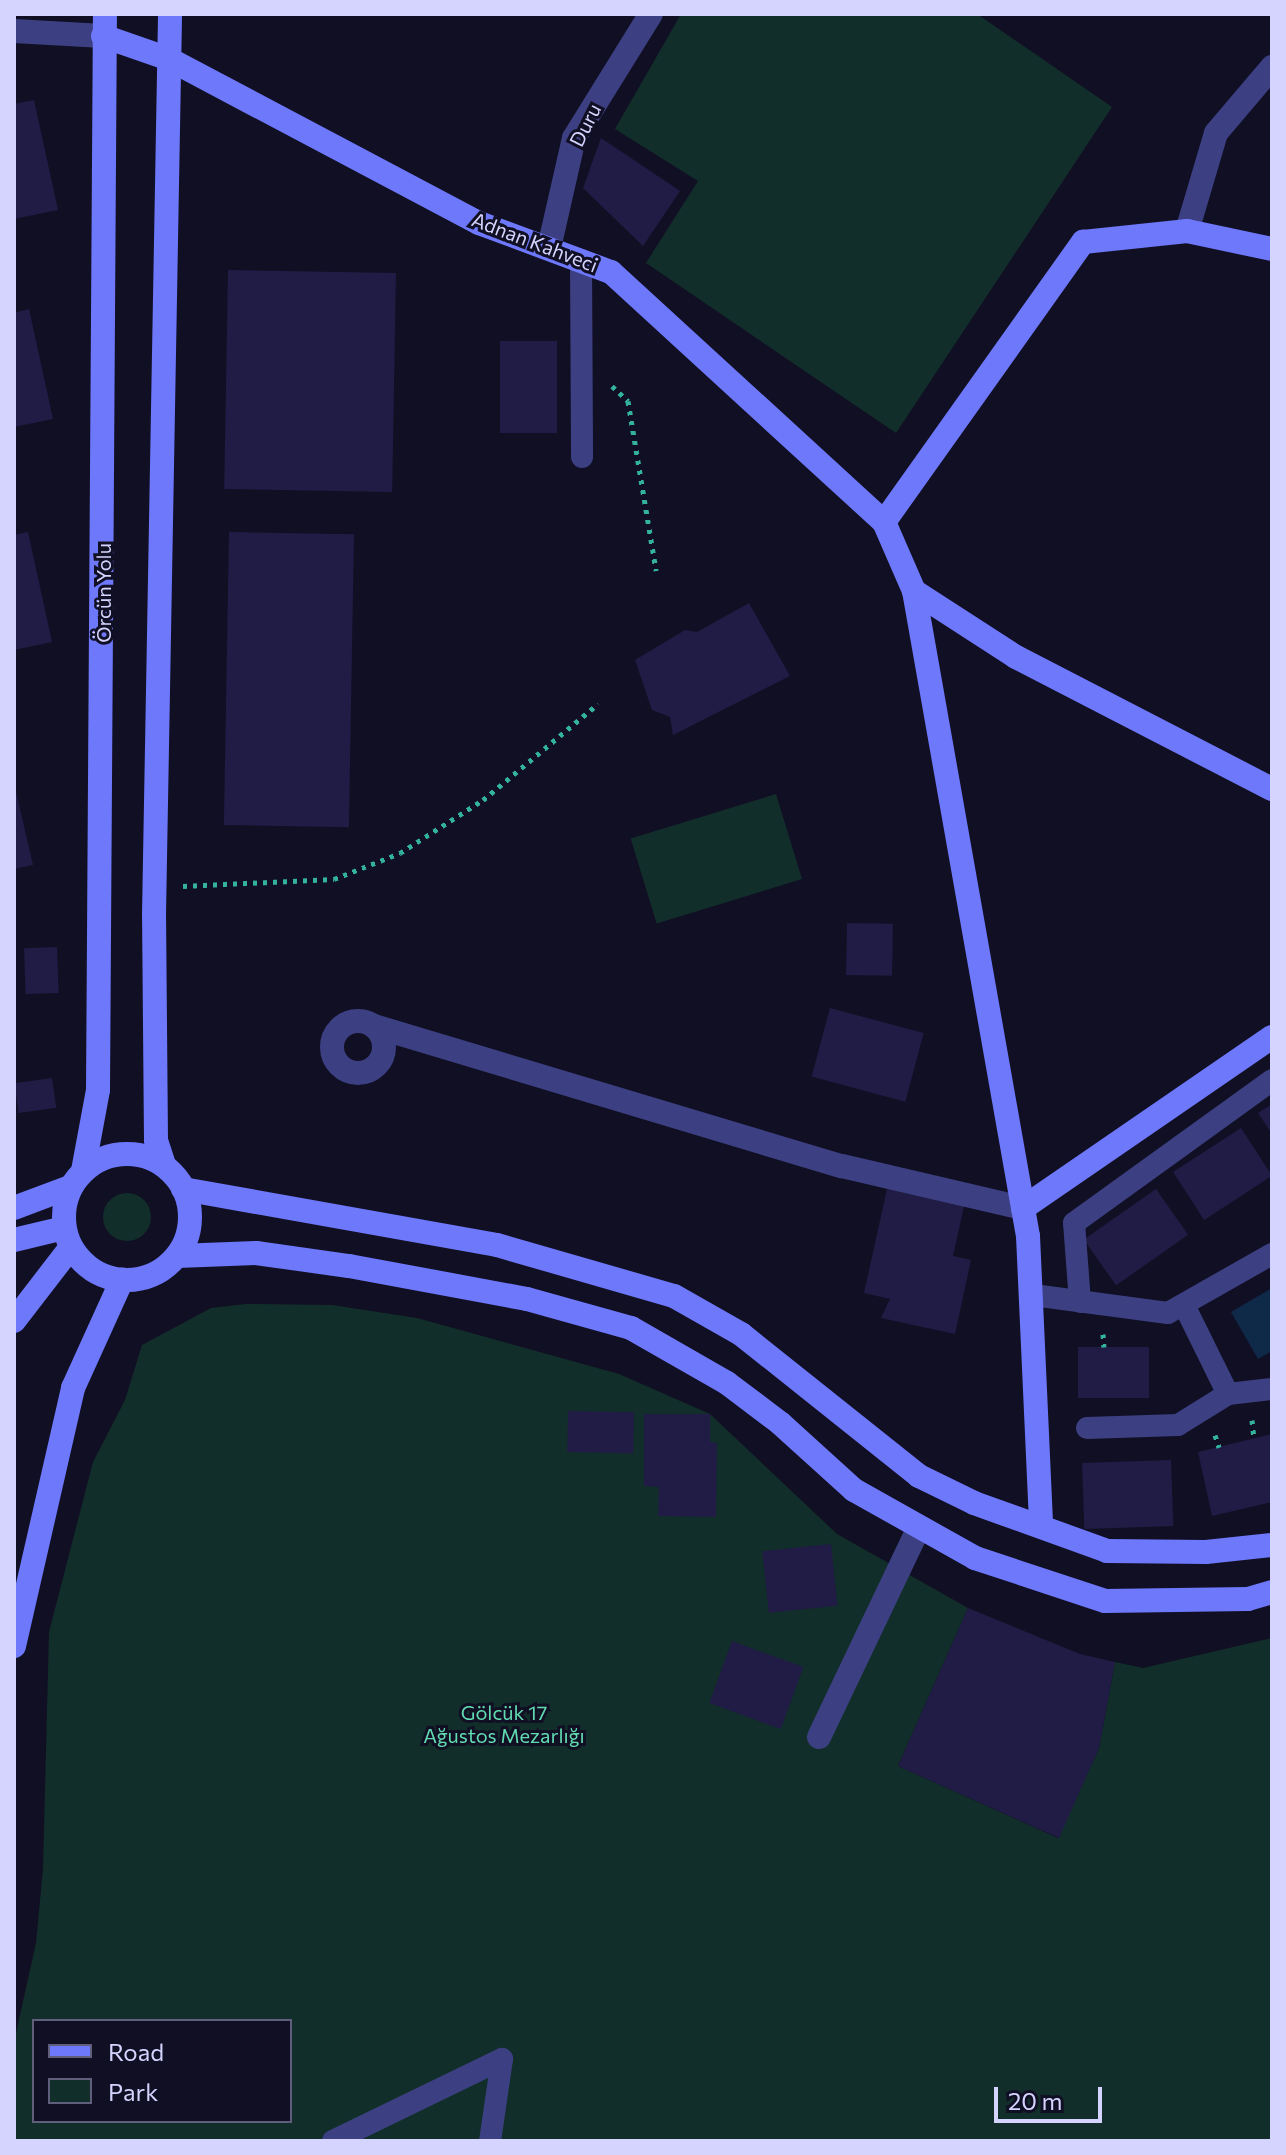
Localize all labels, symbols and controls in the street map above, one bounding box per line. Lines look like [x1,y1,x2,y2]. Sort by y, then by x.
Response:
street label: Duru [564,99,606,151]
street label: Adnan Kahveci [469,207,601,277]
street label: Örcün Yolu [91,543,115,643]
park label: Gölcük 17 Ağustos Mezarlığı [423,1700,585,1747]
legend [32,2019,292,2123]
text: Road [108,2037,164,2066]
scale bar [998,2071,1106,2121]
text: Park [108,2077,158,2106]
text: 20 m [1008,2086,1062,2115]

